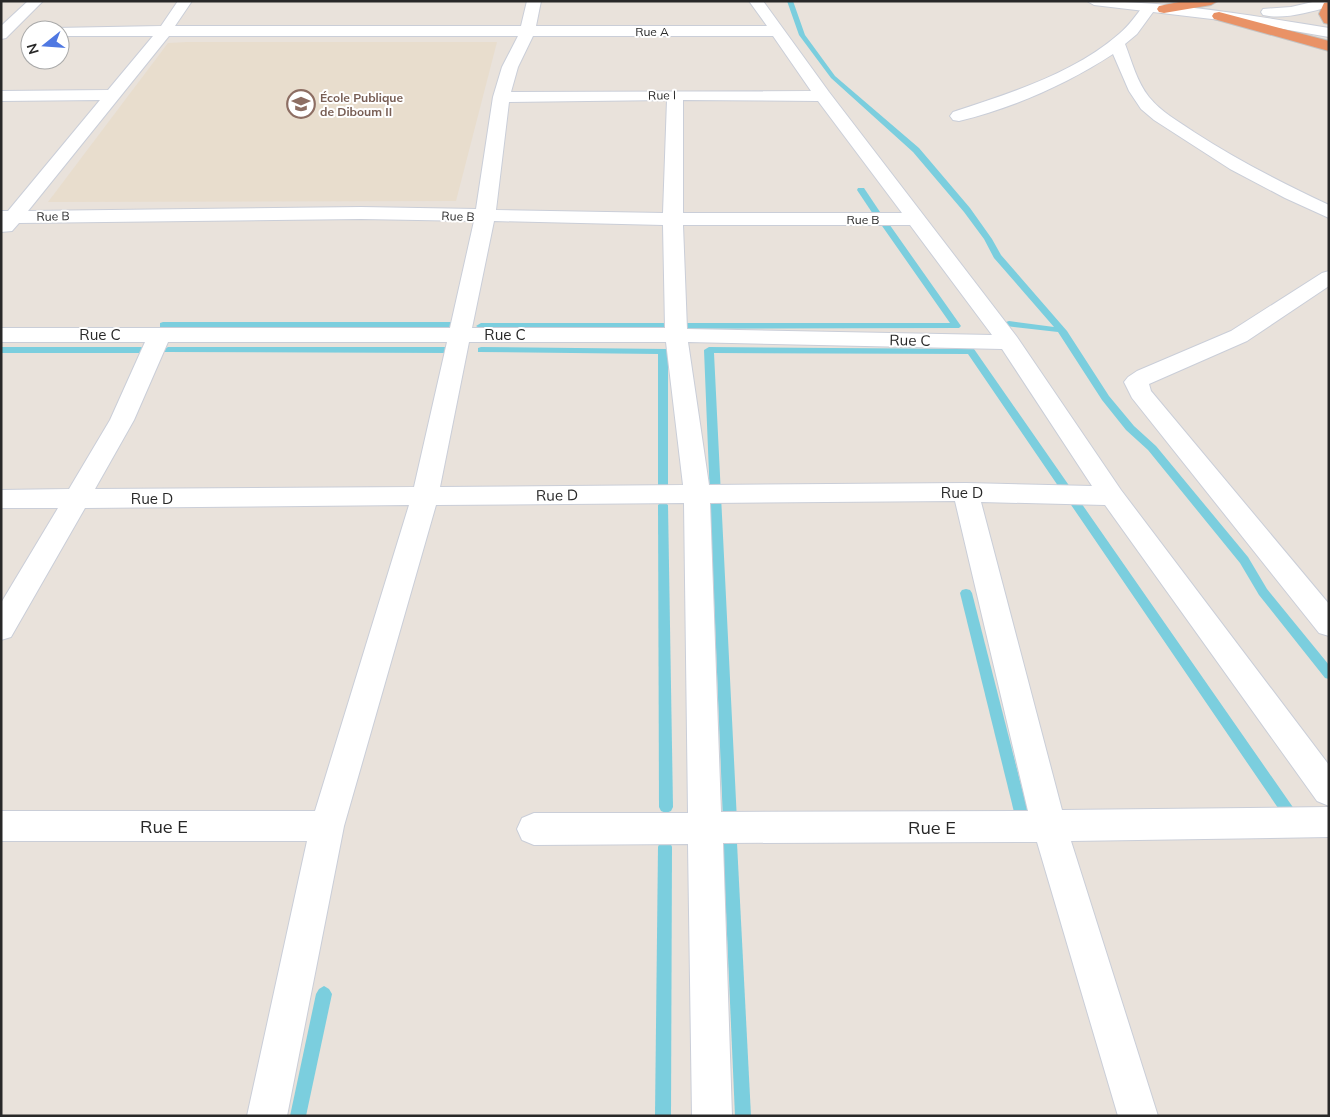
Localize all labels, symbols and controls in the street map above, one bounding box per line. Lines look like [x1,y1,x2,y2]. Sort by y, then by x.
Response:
north arrow [20,20,70,70]
street label: Rue A [635,24,669,39]
text: N [22,41,43,56]
street label: Rue I [648,87,676,103]
school or university icon: École Publique de Diboum II [286,89,316,119]
place label: École Publique de Diboum II [320,90,403,119]
street label: Rue B [36,208,70,224]
street label: Rue B [441,208,475,224]
street label: Rue B [846,212,880,227]
street label: Rue C [79,325,121,344]
street label: Rue C [484,325,526,344]
street label: Rue C [889,330,931,350]
street label: Rue D [941,483,983,502]
street label: Rue D [536,485,578,505]
street label: Rue D [131,489,173,508]
street label: Rue E [140,815,188,838]
street label: Rue E [908,816,956,839]

